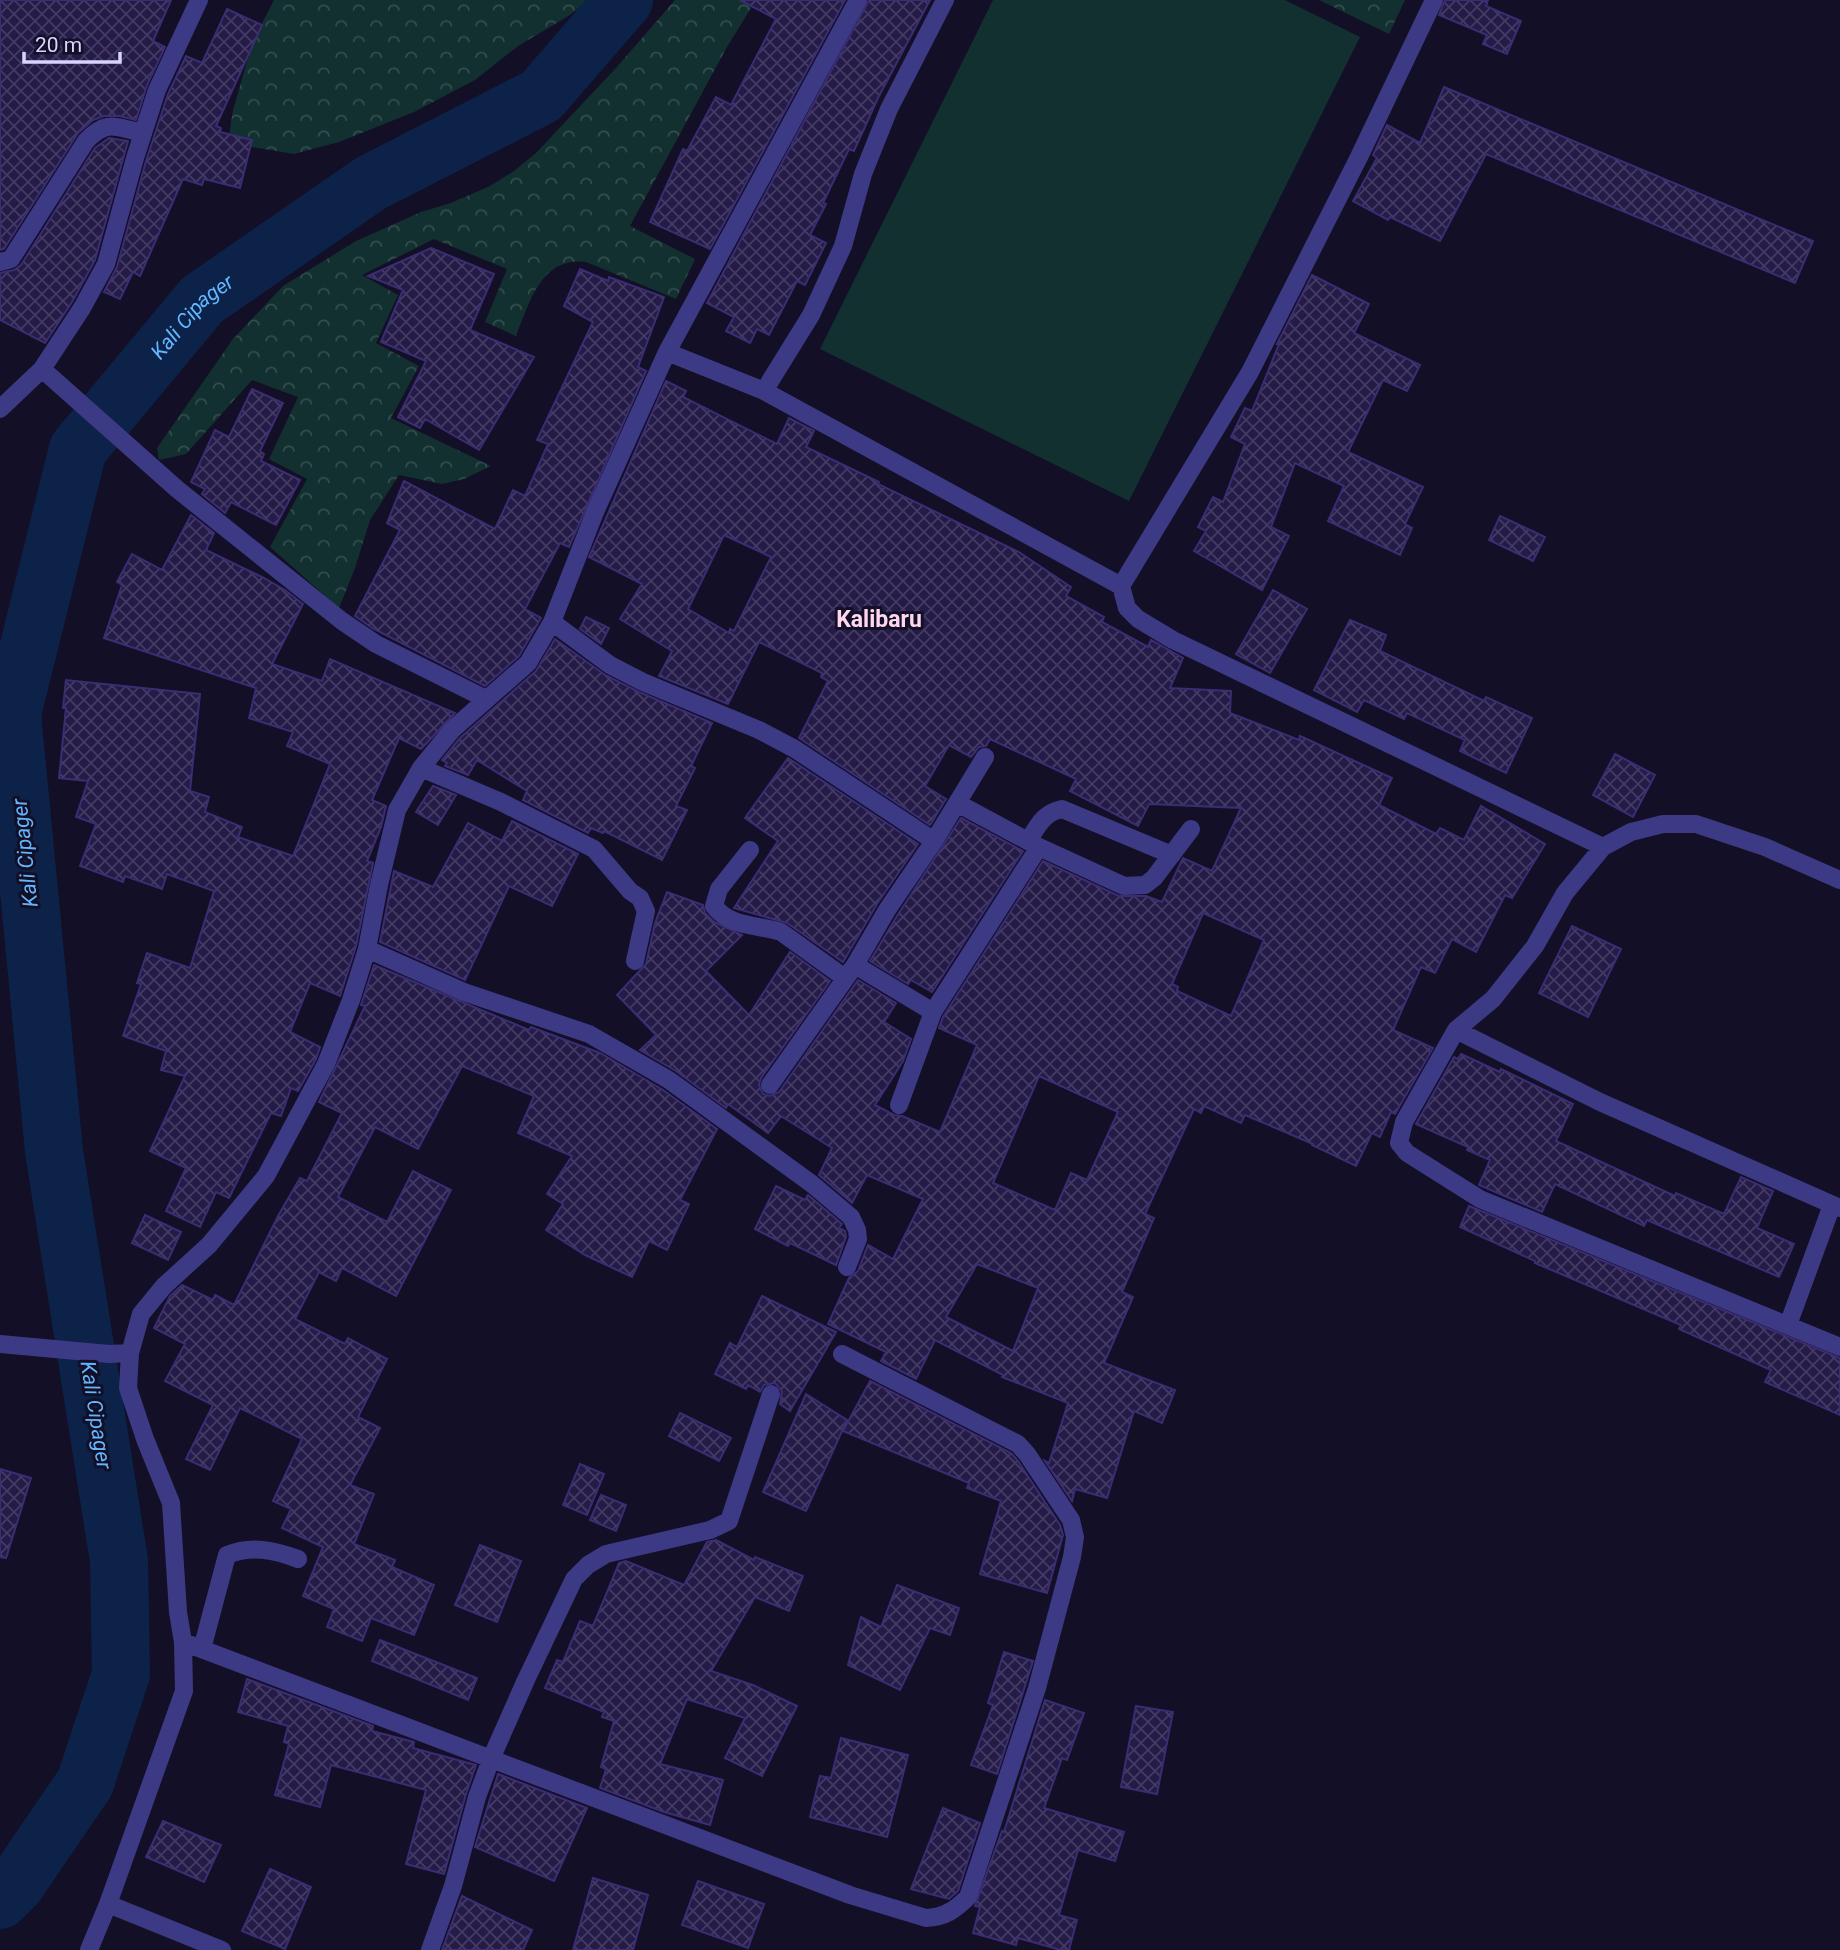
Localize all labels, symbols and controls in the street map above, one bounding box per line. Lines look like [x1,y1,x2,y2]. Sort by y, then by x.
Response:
scale bar [24,21,121,65]
text: 20 m [35,33,82,57]
water label: Kali Cipager [146,269,239,364]
district label: Kalibaru [836,606,922,633]
water label: Kali Cipager [7,797,43,908]
water label: Kali Cipager [76,1359,117,1472]

